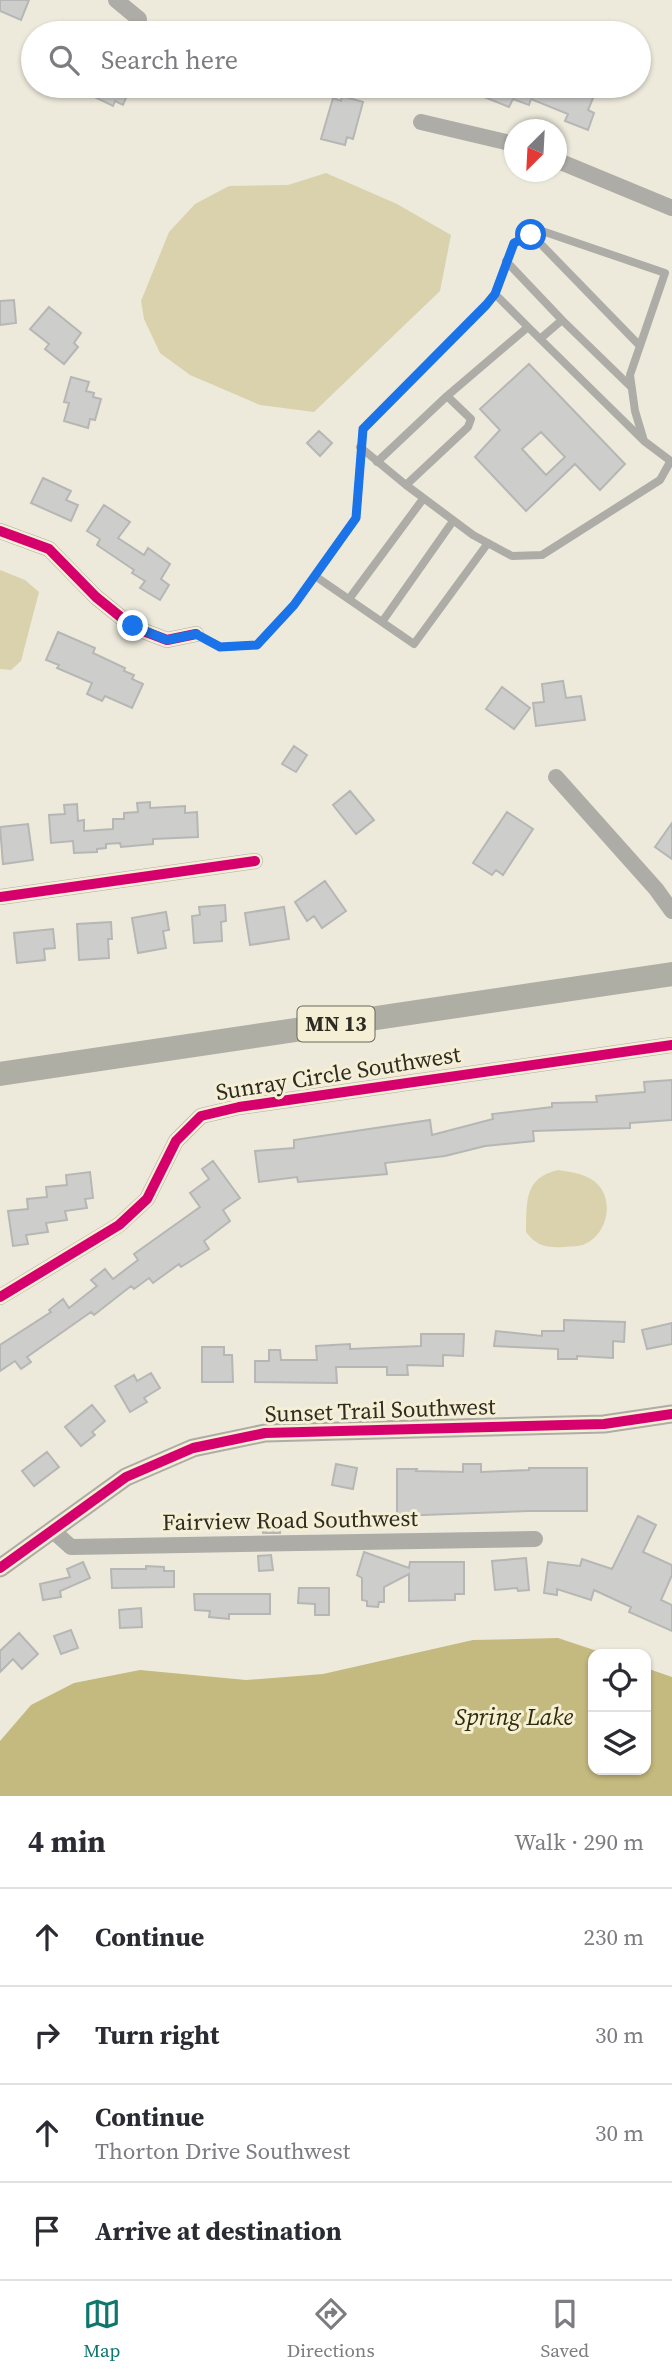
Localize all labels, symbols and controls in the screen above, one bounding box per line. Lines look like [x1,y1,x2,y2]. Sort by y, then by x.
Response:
search box [21,21,651,98]
icon: search [45,41,83,79]
text: Search here [101,42,238,78]
north arrow [504,119,567,182]
route start [515,219,546,250]
route end [117,610,148,641]
road number: MN 13 [298,1006,374,1042]
street label: Sunray Circle Southwest [213,1038,463,1108]
street label: Sunset Trail Southwest [264,1390,496,1430]
street label: Fairview Road Southwest [162,1502,419,1538]
map controls [588,1649,651,1775]
button: locate [588,1649,651,1712]
water label: Spring Lake [455,1700,573,1733]
button: layers [588,1712,651,1775]
text: 4 min [28,1821,106,1862]
text: Walk · 290 m [514,1826,644,1858]
icon: ahead [28,1918,66,1956]
text: Continue [95,1919,204,1955]
text: 230 m [583,1921,644,1953]
icon: right [28,2016,66,2054]
text: Turn right [95,2017,219,2053]
text: 30 m [595,2019,644,2051]
text: Continue [95,2099,204,2135]
icon: ahead [28,2114,66,2152]
text: 30 m [595,2117,644,2149]
text: Thorton Drive Southwest [95,2135,350,2167]
icon: arrive [28,2212,66,2250]
text: Arrive at destination [95,2213,342,2249]
tab: Map [83,2295,121,2363]
tab: Directions [287,2295,375,2363]
tab: Saved [540,2295,589,2363]

